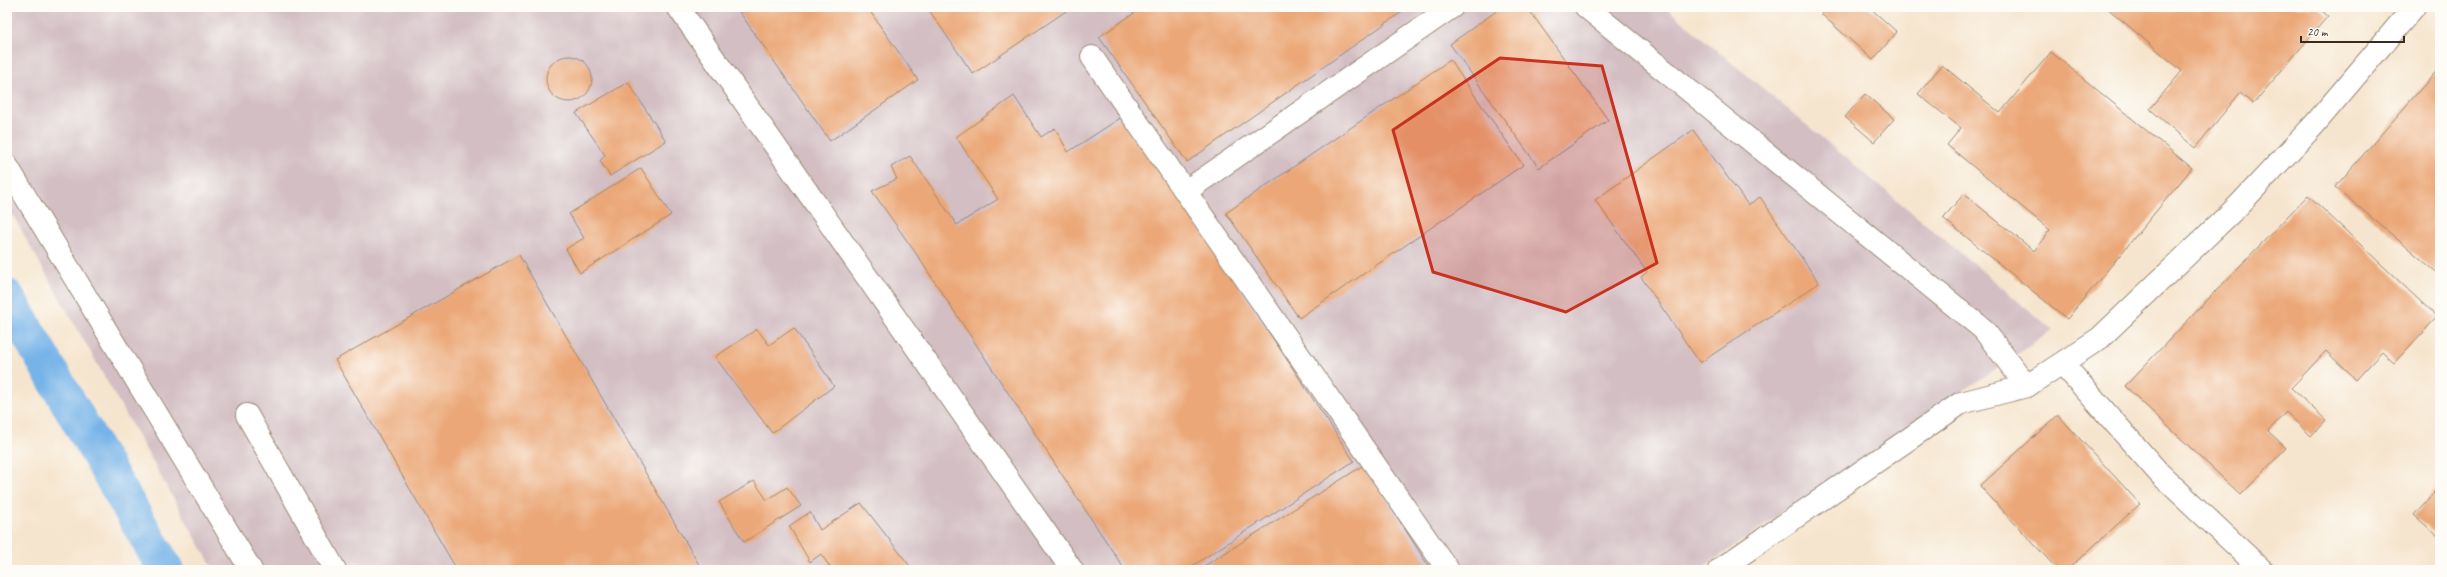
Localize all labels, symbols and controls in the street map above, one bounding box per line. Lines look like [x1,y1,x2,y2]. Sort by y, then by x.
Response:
scale bar [2301,18,2404,44]
text: 20 m [2307,24,2329,40]

